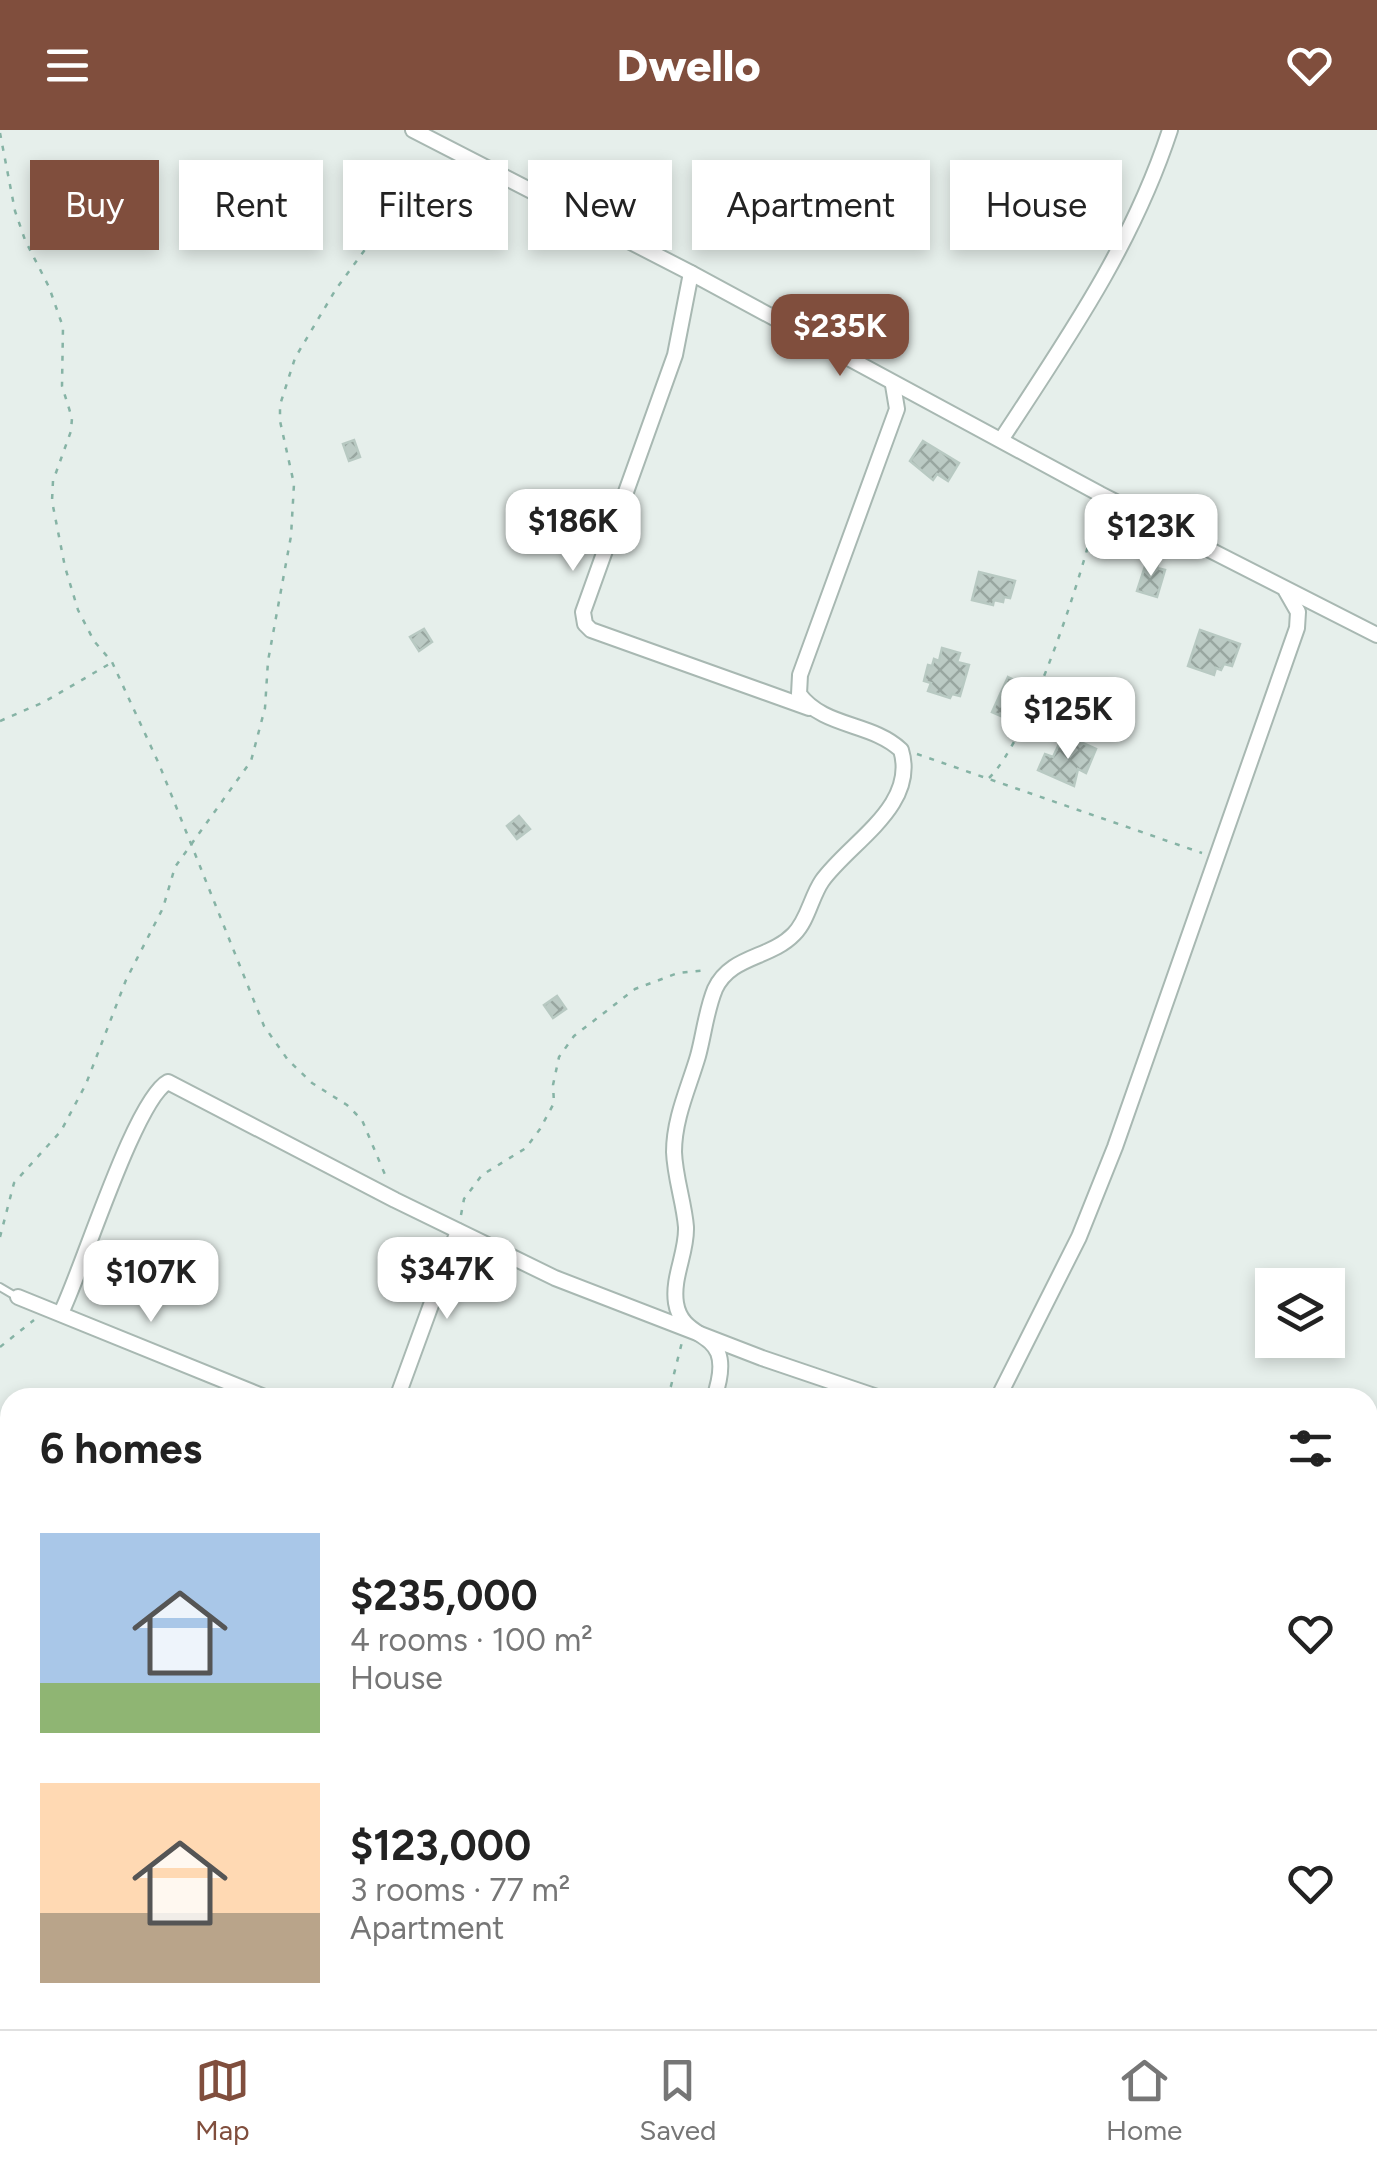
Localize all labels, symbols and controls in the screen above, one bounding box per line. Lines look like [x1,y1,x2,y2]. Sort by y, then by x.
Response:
icon: menu [40,38,95,93]
text: Dwello [616,38,761,92]
icon: heart [1282,38,1337,93]
chip: Buy [30,160,159,250]
chip: Rent [179,160,323,250]
chip: Filters [343,160,508,250]
chip: New [528,160,672,250]
chip: Apartment [692,160,930,250]
chip: House [950,160,1122,250]
pin: $235K [770,294,910,379]
text: $235K [793,307,887,345]
pin: $186K [503,489,643,574]
pin: $123K [1081,494,1221,579]
text: $186K [528,502,618,540]
text: $123K [1107,507,1195,545]
pin: $125K [998,677,1138,762]
text: $125K [1023,690,1113,728]
pin: $347K [377,1237,517,1322]
pin: $107K [81,1240,221,1325]
text: $347K [400,1250,494,1288]
text: $107K [105,1253,197,1291]
map controls [1255,1268,1345,1358]
button: layers [1255,1268,1345,1358]
icon: filters [1283,1421,1338,1476]
text: 6 homes [40,1423,202,1474]
text: $235,000 [350,1570,538,1621]
icon: home [120,1573,240,1693]
icon: heart [1283,1606,1338,1661]
text: 4 rooms · 100 m² [350,1621,593,1659]
text: House [350,1659,443,1697]
text: $123,000 [350,1820,531,1871]
icon: home [120,1823,240,1943]
icon: heart [1283,1856,1338,1911]
text: 3 rooms · 77 m² [350,1871,570,1909]
text: Apartment [350,1909,504,1947]
tab: Map [195,2053,250,2147]
tab: Saved [639,2053,716,2147]
tab: Home [1106,2053,1182,2147]

